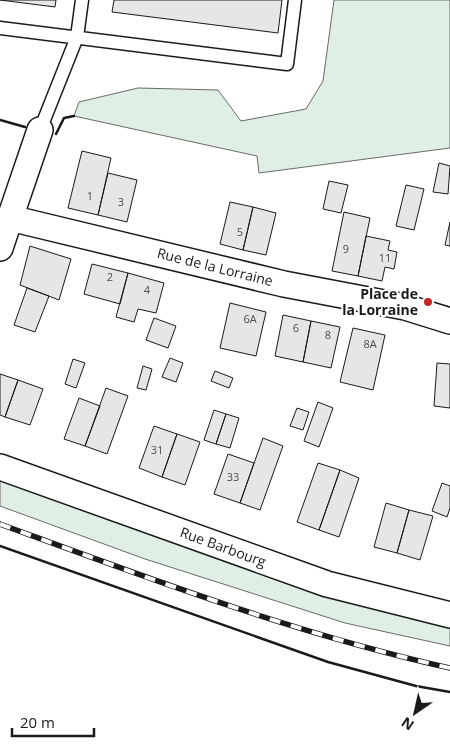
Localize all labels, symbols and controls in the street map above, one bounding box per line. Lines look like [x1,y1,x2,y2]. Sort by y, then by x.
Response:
house number: 1 [87,188,93,203]
house number: 3 [118,194,124,209]
house number: 5 [237,224,243,239]
house number: 9 [343,241,349,256]
street label: Rue de la Lorraine [155,243,275,290]
house number: 11 [379,250,391,265]
house number: 2 [107,269,113,284]
house number: 4 [144,282,151,297]
place label: Place de la Lorraine [342,284,418,319]
marker: Place de la Lorraine [422,296,434,308]
house number: 6A [243,311,257,326]
house number: 6 [293,320,299,335]
house number: 8 [325,327,331,342]
house number: 8A [363,336,377,351]
house number: 31 [151,442,163,457]
house number: 33 [227,469,239,484]
street label: Rue Barbourg [178,522,269,571]
north arrow [390,688,440,738]
scale bar [12,706,95,738]
text: 20 m [20,712,55,732]
text: N [397,713,417,735]

